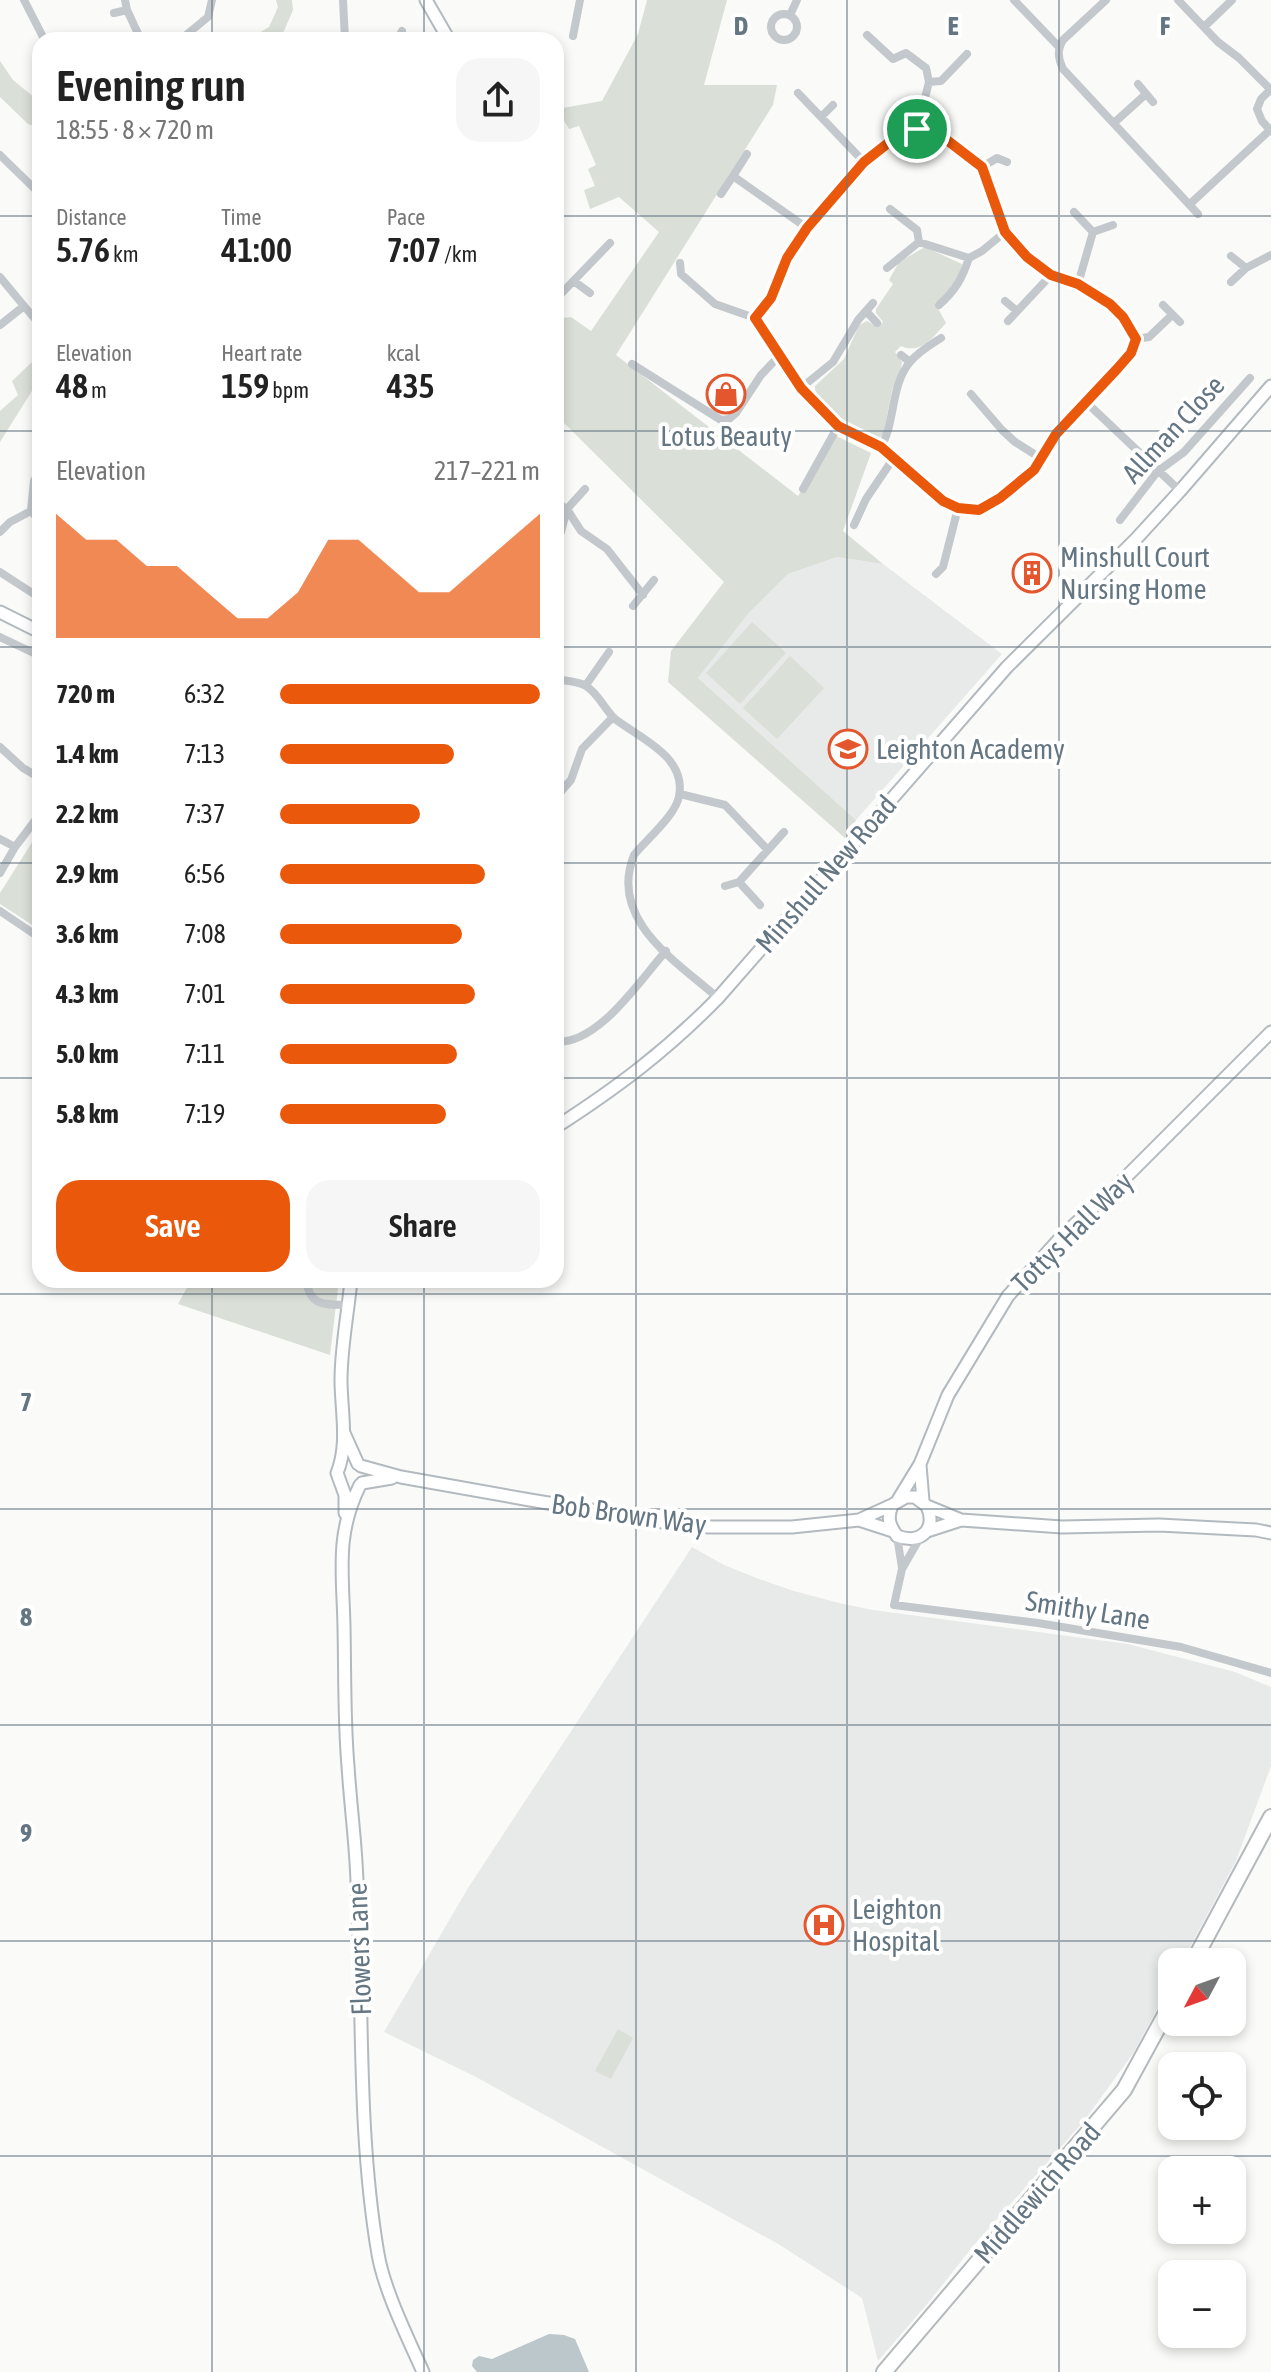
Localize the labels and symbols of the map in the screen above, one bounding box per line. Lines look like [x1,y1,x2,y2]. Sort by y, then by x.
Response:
text: D [734,11,748,41]
text: E [947,11,959,41]
text: F [1160,11,1171,41]
pin [883,95,951,163]
street label: Allman Close [1115,369,1231,489]
shop icon: Lotus Beauty [705,373,747,415]
place label: Lotus Beauty [660,420,792,452]
place label: Minshull Court Nursing Home [1060,541,1210,605]
building icon: Minshull Court Nursing Home [1011,552,1053,594]
school or university icon: Leighton Academy [827,728,869,770]
place label: Leighton Academy [876,733,1065,765]
street label: Minshull New Road [749,789,903,959]
street label: Tottys Hall Way [1005,1165,1139,1299]
text: 7 [20,1387,32,1417]
street label: Bob Brown Way [549,1487,709,1541]
street label: Smithy Lane [1024,1584,1152,1636]
text: 8 [20,1602,32,1632]
text: 9 [20,1818,32,1848]
street label: Flowers Lane [341,1882,377,2016]
place label: Leighton Hospital [852,1893,942,1957]
hospital icon: Leighton Hospital [803,1904,845,1946]
north arrow [1158,1948,1246,2036]
street label: Middlewich Road [967,2116,1107,2270]

